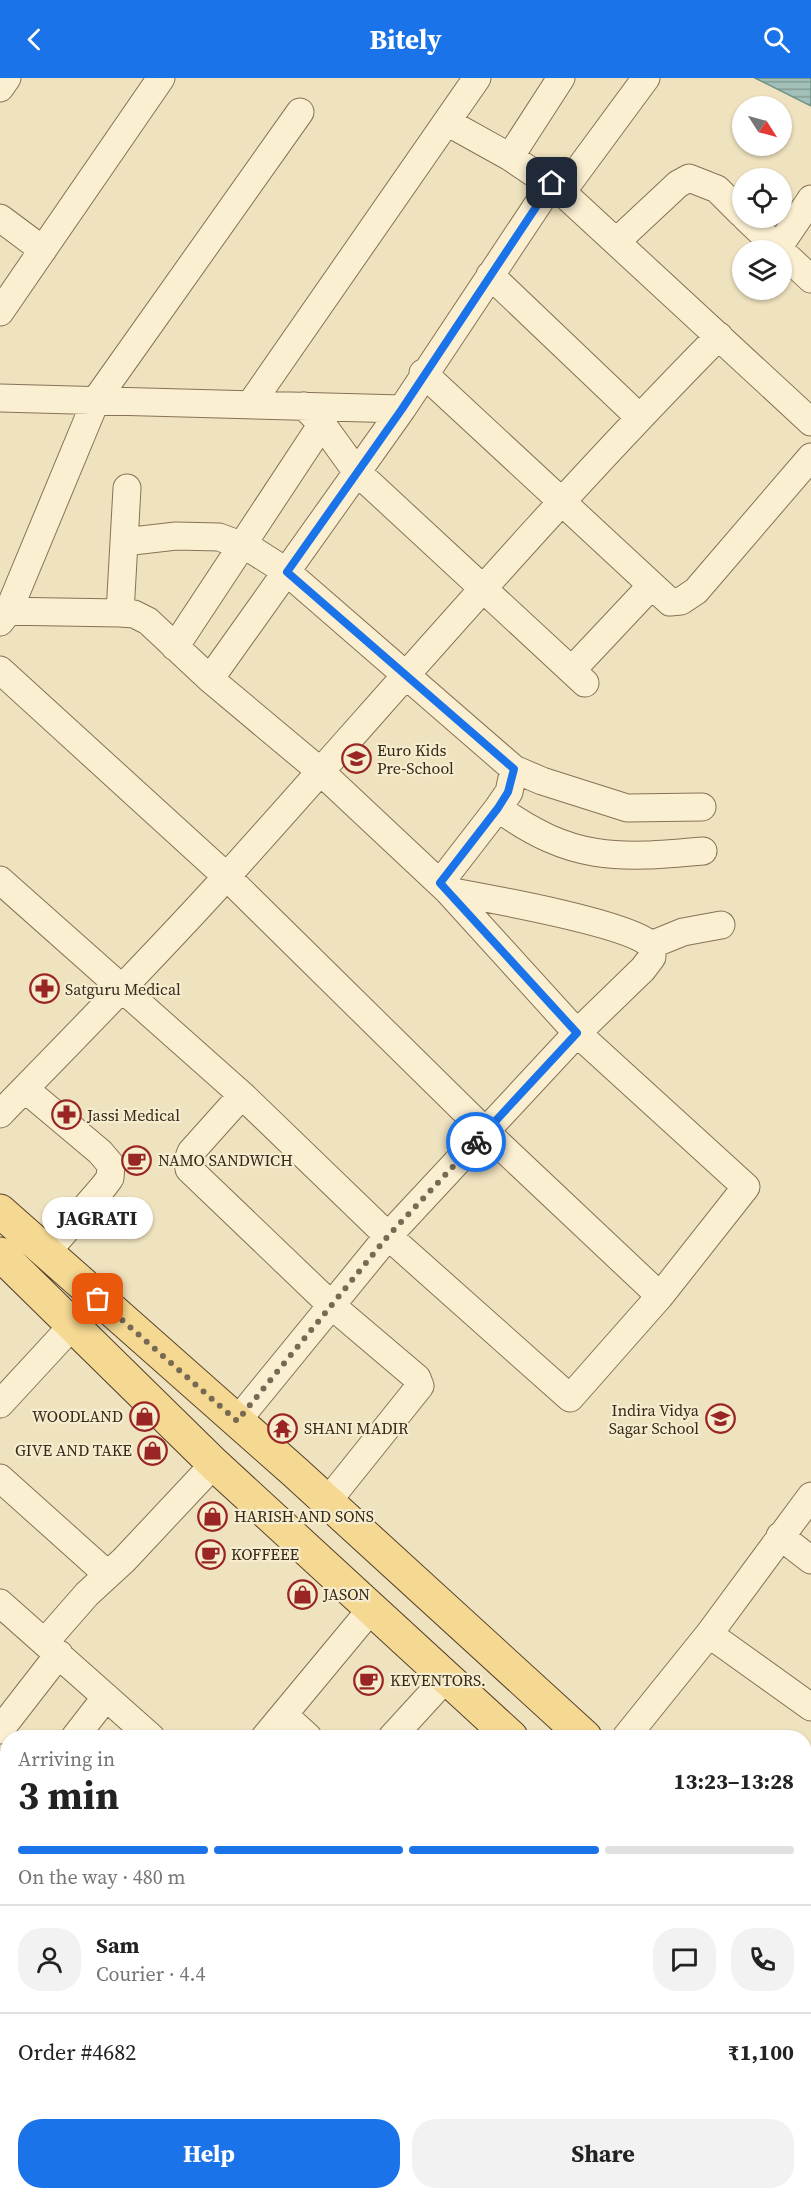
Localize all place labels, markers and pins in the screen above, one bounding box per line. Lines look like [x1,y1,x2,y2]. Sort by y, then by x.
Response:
pin [526,157,577,208]
place label: Euro Kids Pre-School [377,739,454,779]
school or university icon: Euro Kids Pre-School [340,743,372,775]
pharmacy icon: Satguru Medical [28,973,60,1005]
place label: Satguru Medical [65,978,181,1000]
pharmacy icon: Jassi Medical [50,1099,82,1131]
place label: Jassi Medical [86,1104,180,1126]
cafe icon: NAMO SANDWICH [121,1144,153,1176]
place label: NAMO SANDWICH [158,1149,293,1171]
callout: JAGRATI [42,1197,154,1239]
pin [72,1273,123,1324]
place label: Indira Vidya Sagar School [609,1399,700,1439]
shop icon: WOODLAND [128,1400,160,1432]
school or university icon: Indira Vidya Sagar School [704,1403,736,1435]
place label: WOODLAND [32,1405,123,1427]
temple icon: SHANI MADIR [267,1412,299,1444]
place label: SHANI MADIR [304,1417,409,1439]
shop icon: GIVE AND TAKE [137,1434,169,1466]
place label: GIVE AND TAKE [15,1439,132,1461]
shop icon: HARISH AND SONS [197,1500,229,1532]
place label: HARISH AND SONS [234,1505,374,1527]
cafe icon: KOFFEEE [194,1538,226,1570]
place label: KOFFEEE [231,1543,300,1565]
shop icon: JASON [286,1578,318,1610]
place label: JASON [322,1583,370,1605]
cafe icon: KEVENTORS. [353,1664,385,1696]
place label: KEVENTORS. [390,1669,486,1691]

